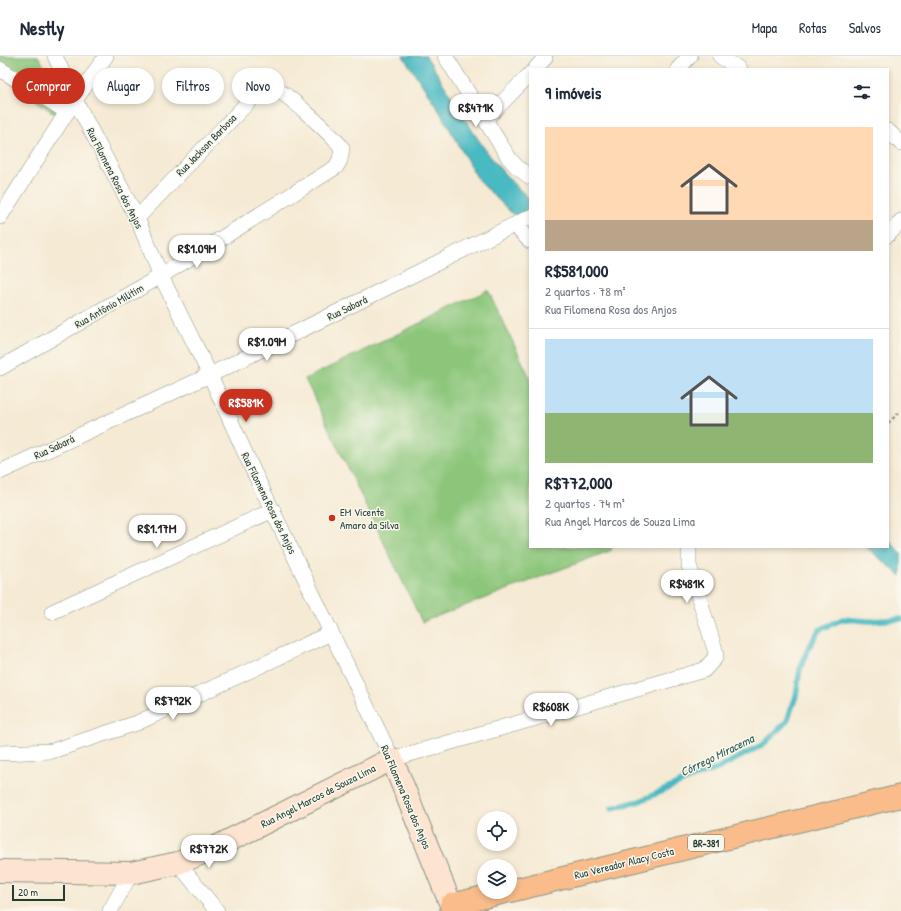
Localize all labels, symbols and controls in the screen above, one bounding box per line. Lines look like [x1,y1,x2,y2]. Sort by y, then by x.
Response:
text: Nestly [20,15,65,41]
text: Mapa [752,18,777,37]
text: Rotas [799,18,827,37]
text: Salvos [849,18,881,37]
chip: Comprar [12,68,85,104]
chip: Alugar [93,68,154,104]
chip: Filtros [162,68,224,104]
chip: Novo [232,68,284,104]
text: 9 imóveis [545,81,601,104]
icon: filters [851,81,873,103]
pin: R$471K [443,94,509,128]
text: R$471K [458,98,494,116]
street label: Rua Jackson Barbosa [173,110,240,179]
street label: Rua Filomena Rosa dos Anjos [83,125,147,231]
icon: home [673,153,745,225]
pin: R$1.09M [160,235,234,269]
text: R$1.09M [178,239,216,257]
text: R$581,000 [545,259,608,282]
street label: Rua Antônio Militim [72,280,146,331]
text: 2 quartos · 78 m² [545,282,626,300]
street label: Rua Sabará [325,292,370,324]
text: Rua Filomena Rosa dos Anjos [545,300,677,318]
pin: R$1.09M [230,328,304,362]
text: R$1.09M [248,332,286,350]
icon: home [673,365,745,437]
pin: R$581K [213,389,279,423]
text: R$581K [228,393,264,411]
street label: Rua Sabará [32,431,77,462]
street label: Rua Filomena Rosa dos Anjos [238,450,300,556]
text: R$772,000 [545,471,612,494]
text: 2 quartos · 74 m² [545,494,625,512]
place label: EM Vicente Amaro da Silva [340,505,399,532]
text: Rua Angel Marcos de Souza Lima [545,512,695,530]
marker: EM Vicente Amaro da Silva [327,513,337,523]
pin: R$1.17M [120,515,194,549]
text: R$1.17M [138,519,176,537]
pin: R$481K [654,570,720,604]
text: R$481K [670,574,704,592]
pin: R$792K [140,687,206,721]
text: R$792K [155,691,191,709]
pin: R$608K [518,693,584,727]
text: R$608K [533,697,569,715]
water label: Córrego Miracema [677,729,758,780]
street label: Rua Filomena Rosa dos Anjos [378,743,434,851]
street label: Rua Angel Marcos de Souza Lima [258,761,378,831]
map controls [477,811,517,899]
button: locate [477,811,517,851]
pin: R$772K [176,835,242,869]
road number: BR-381 [688,835,724,851]
text: R$772K [190,839,228,857]
street label: Rua Vereador Alacy Costa [573,844,676,882]
button: layers [477,859,517,899]
scale bar [12,883,65,902]
text: 20 m [18,885,38,899]

